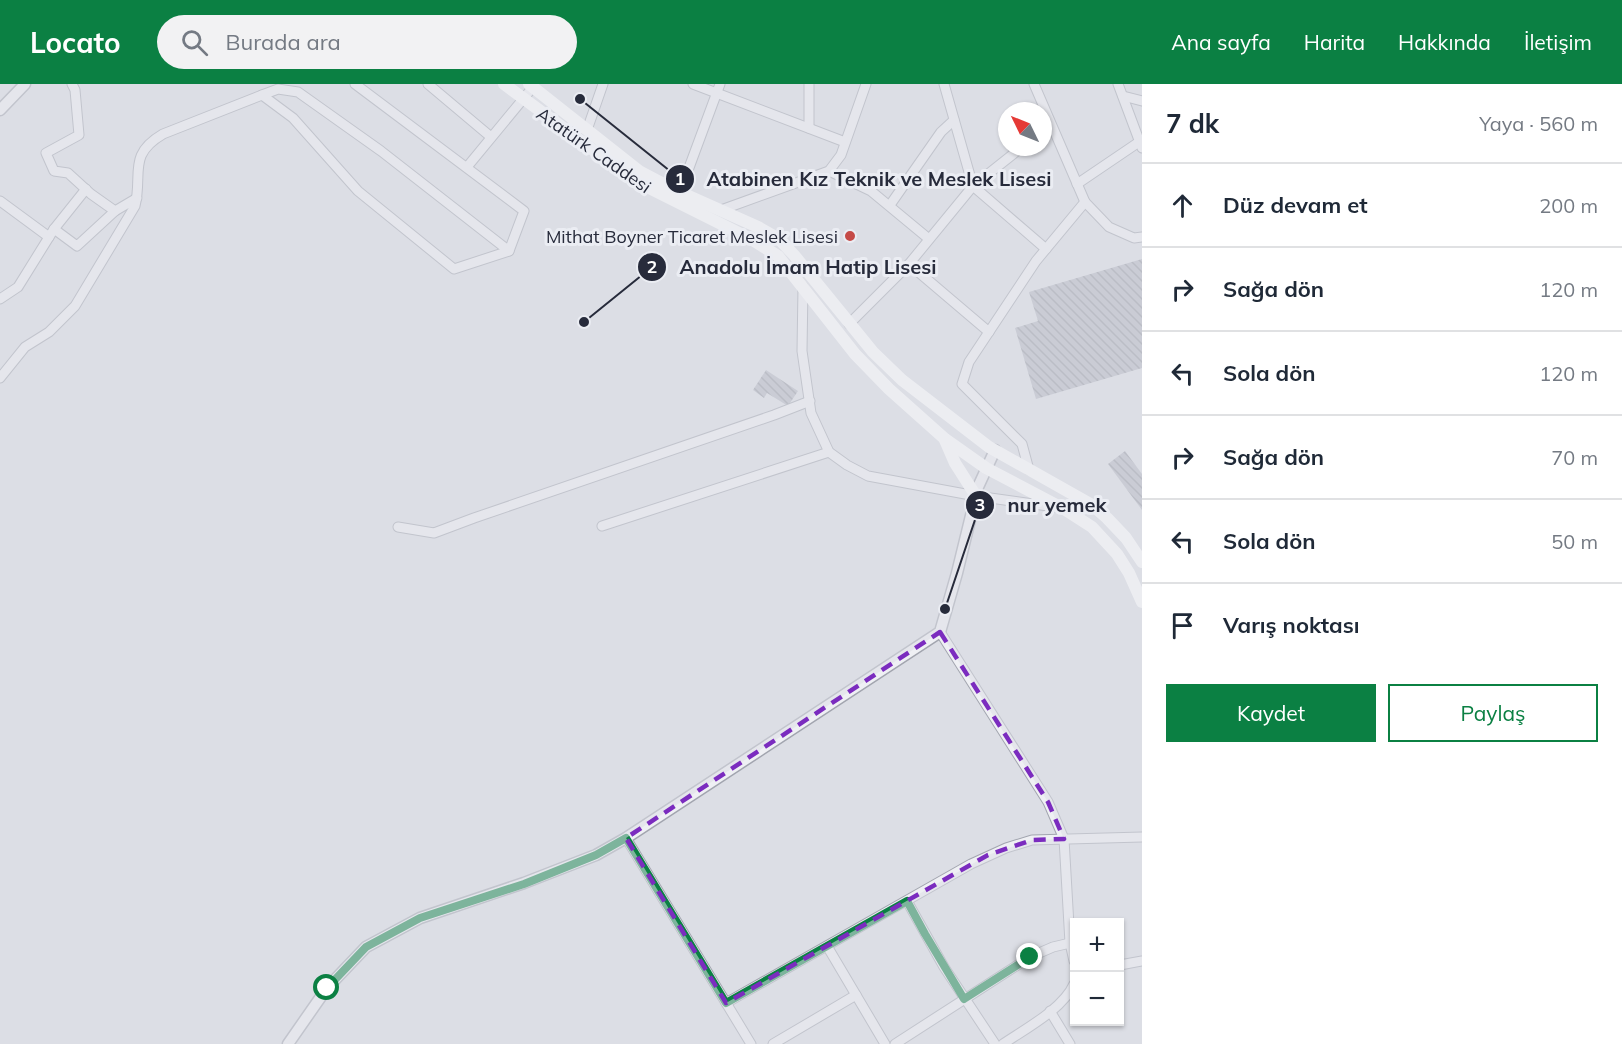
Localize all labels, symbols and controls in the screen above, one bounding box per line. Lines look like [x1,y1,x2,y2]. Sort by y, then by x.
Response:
search box [157,15,577,69]
text: Locato [30,25,121,60]
icon: search [178,26,211,59]
text: Burada ara [226,28,341,56]
text: Ana sayfa [1171,29,1271,55]
text: Harita [1304,29,1365,55]
text: Hakkında [1398,29,1491,55]
text: İletişim [1524,29,1592,55]
street label: Atatürk Caddesi [532,102,656,198]
north arrow [998,102,1052,156]
text: 7 dk [1166,107,1219,140]
text: Yaya · 560 m [1479,111,1598,136]
callout: Atabinen Kız Teknik ve Meslek Lisesi [665,160,1064,198]
text: Atabinen Kız Teknik ve Meslek Lisesi [706,166,1052,191]
text: 1 [675,167,685,190]
icon: ahead [1166,189,1199,222]
text: Düz devam et [1223,191,1368,219]
text: 200 m [1539,193,1598,218]
place label: Mithat Boyner Ticaret Meslek Lisesi [546,225,838,248]
marker: Mithat Boyner Ticaret Meslek Lisesi [843,229,857,243]
callout: Anadolu İmam Hatip Lisesi [637,248,948,286]
text: Anadolu İmam Hatip Lisesi [679,254,937,279]
text: 2 [647,255,657,278]
icon: right [1166,273,1199,306]
text: Sağa dön [1223,275,1324,303]
text: 120 m [1539,277,1598,302]
icon: left [1166,357,1199,390]
text: Sola dön [1223,359,1316,387]
text: 120 m [1539,361,1598,386]
icon: right [1166,441,1199,474]
text: Sağa dön [1223,443,1324,471]
text: 70 m [1551,445,1598,470]
callout: nur yemek [965,486,1118,524]
text: nur yemek [1008,492,1107,517]
text: 3 [975,493,985,516]
icon: left [1166,525,1199,558]
text: Sola dön [1223,527,1316,555]
text: 50 m [1551,529,1598,554]
icon: arrive [1166,609,1199,642]
text: Varış noktası [1223,611,1359,639]
button: Kaydet [1166,684,1376,742]
button: Paylaş [1388,684,1598,742]
map controls [1070,918,1124,1026]
button: + [1070,918,1124,972]
route end [1016,943,1042,969]
button: − [1070,972,1124,1026]
route start [313,974,339,1000]

